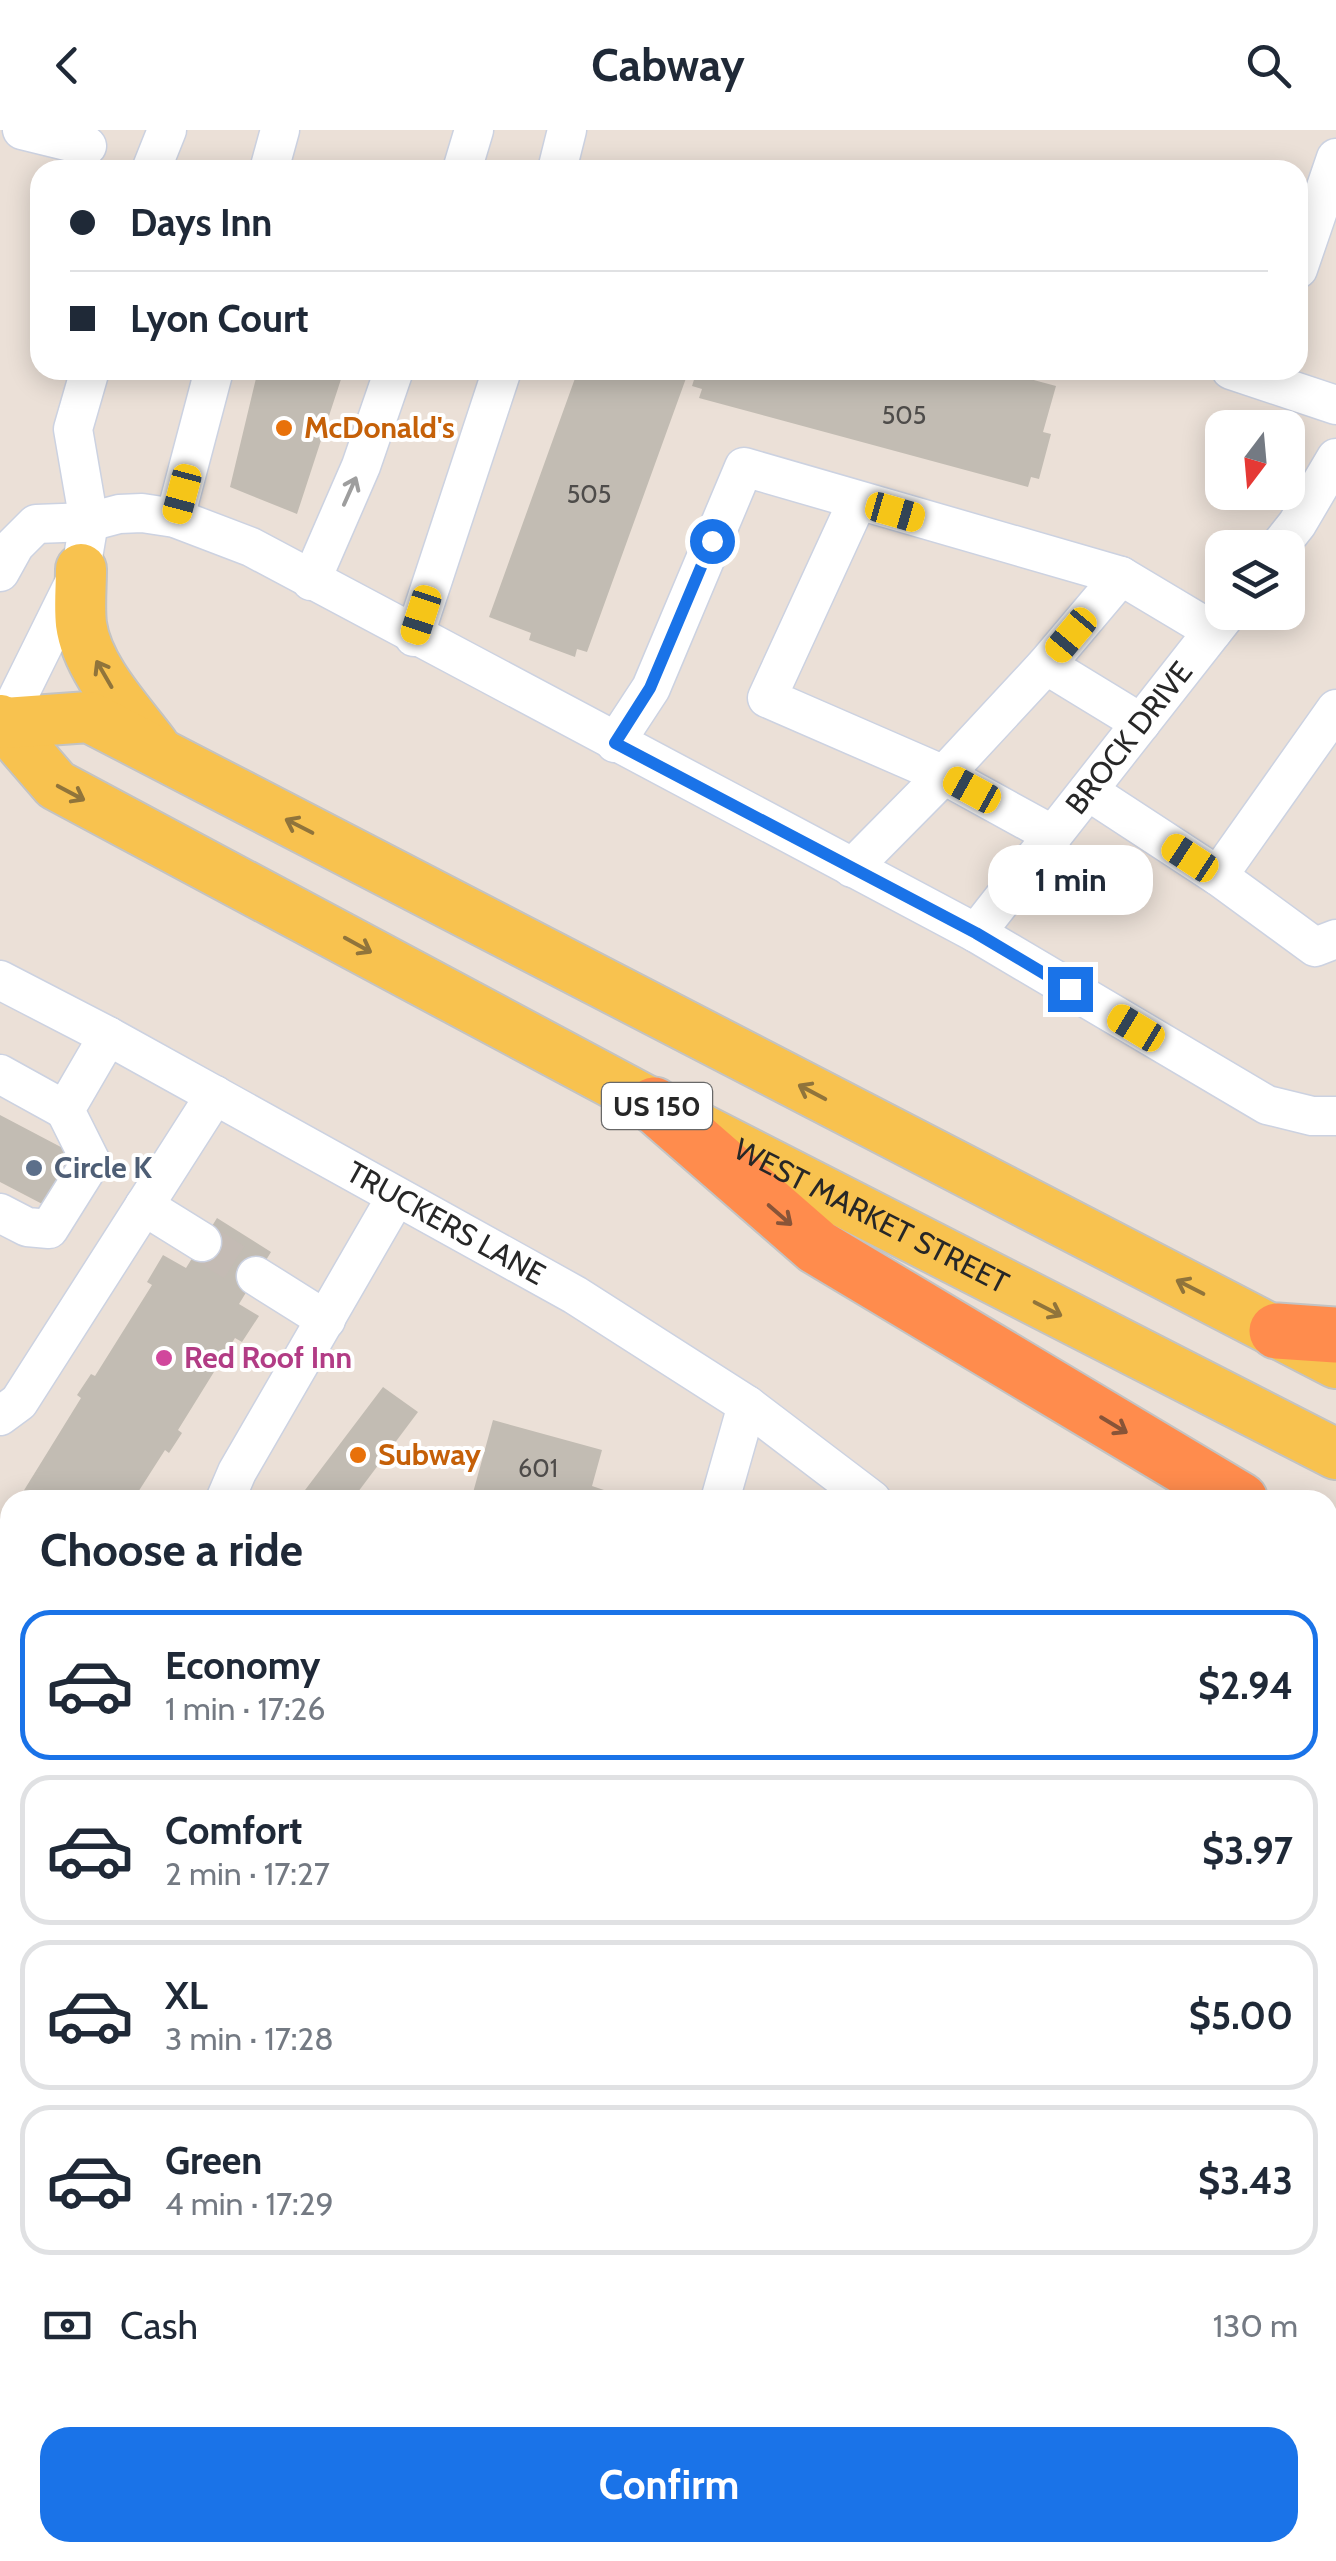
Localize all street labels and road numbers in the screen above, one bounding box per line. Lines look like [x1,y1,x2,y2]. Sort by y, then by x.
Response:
street label: BROCK DRIVE [1057,654,1200,821]
road number: US 150 [602,1083,712,1129]
street label: WEST MARKET STREET [728,1130,1015,1301]
street label: TRUCKERS LANE [340,1153,552,1293]

